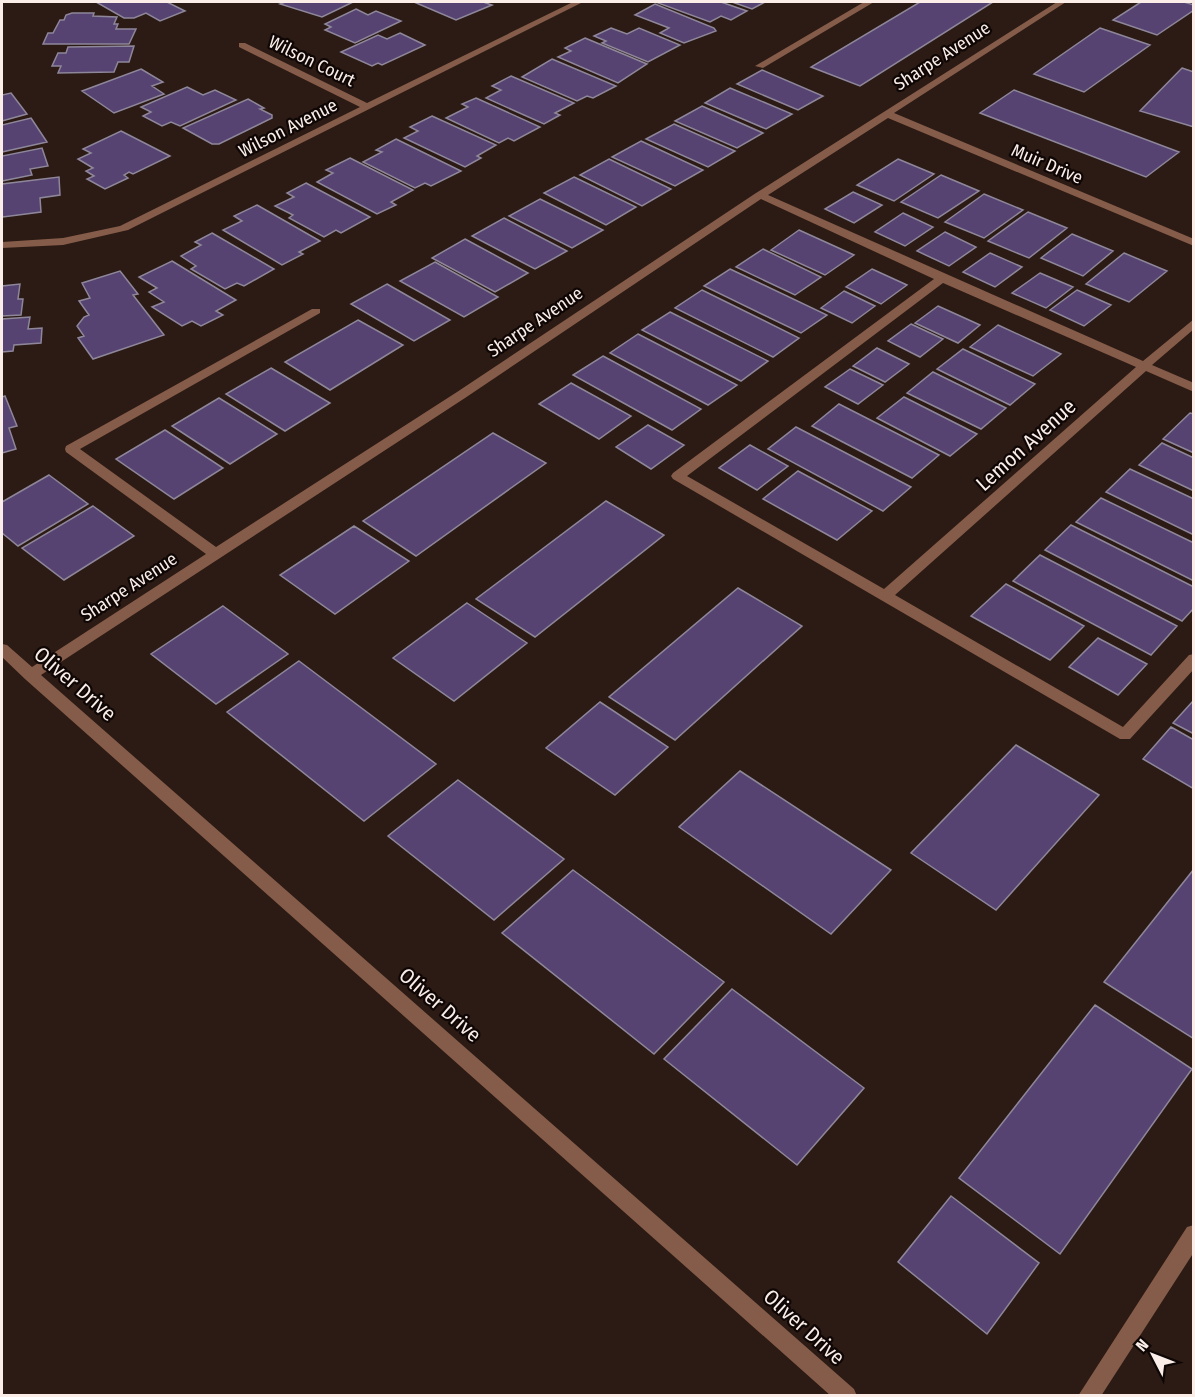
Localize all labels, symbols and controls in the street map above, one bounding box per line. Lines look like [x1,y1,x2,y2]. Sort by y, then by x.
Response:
street label: Sharpe Avenue [890,17,994,95]
street label: Wilson Court [265,31,359,91]
street label: Wilson Avenue [235,94,341,162]
street label: Muir Drive [1008,139,1086,189]
street label: Sharpe Avenue [483,282,587,362]
street label: Lemon Avenue [971,393,1081,497]
street label: Sharpe Avenue [77,548,181,626]
street label: Oliver Drive [29,641,121,727]
street label: Oliver Drive [394,962,486,1048]
street label: Oliver Drive [758,1284,850,1370]
north arrow [1123,1325,1183,1385]
text: N [1132,1335,1152,1355]

